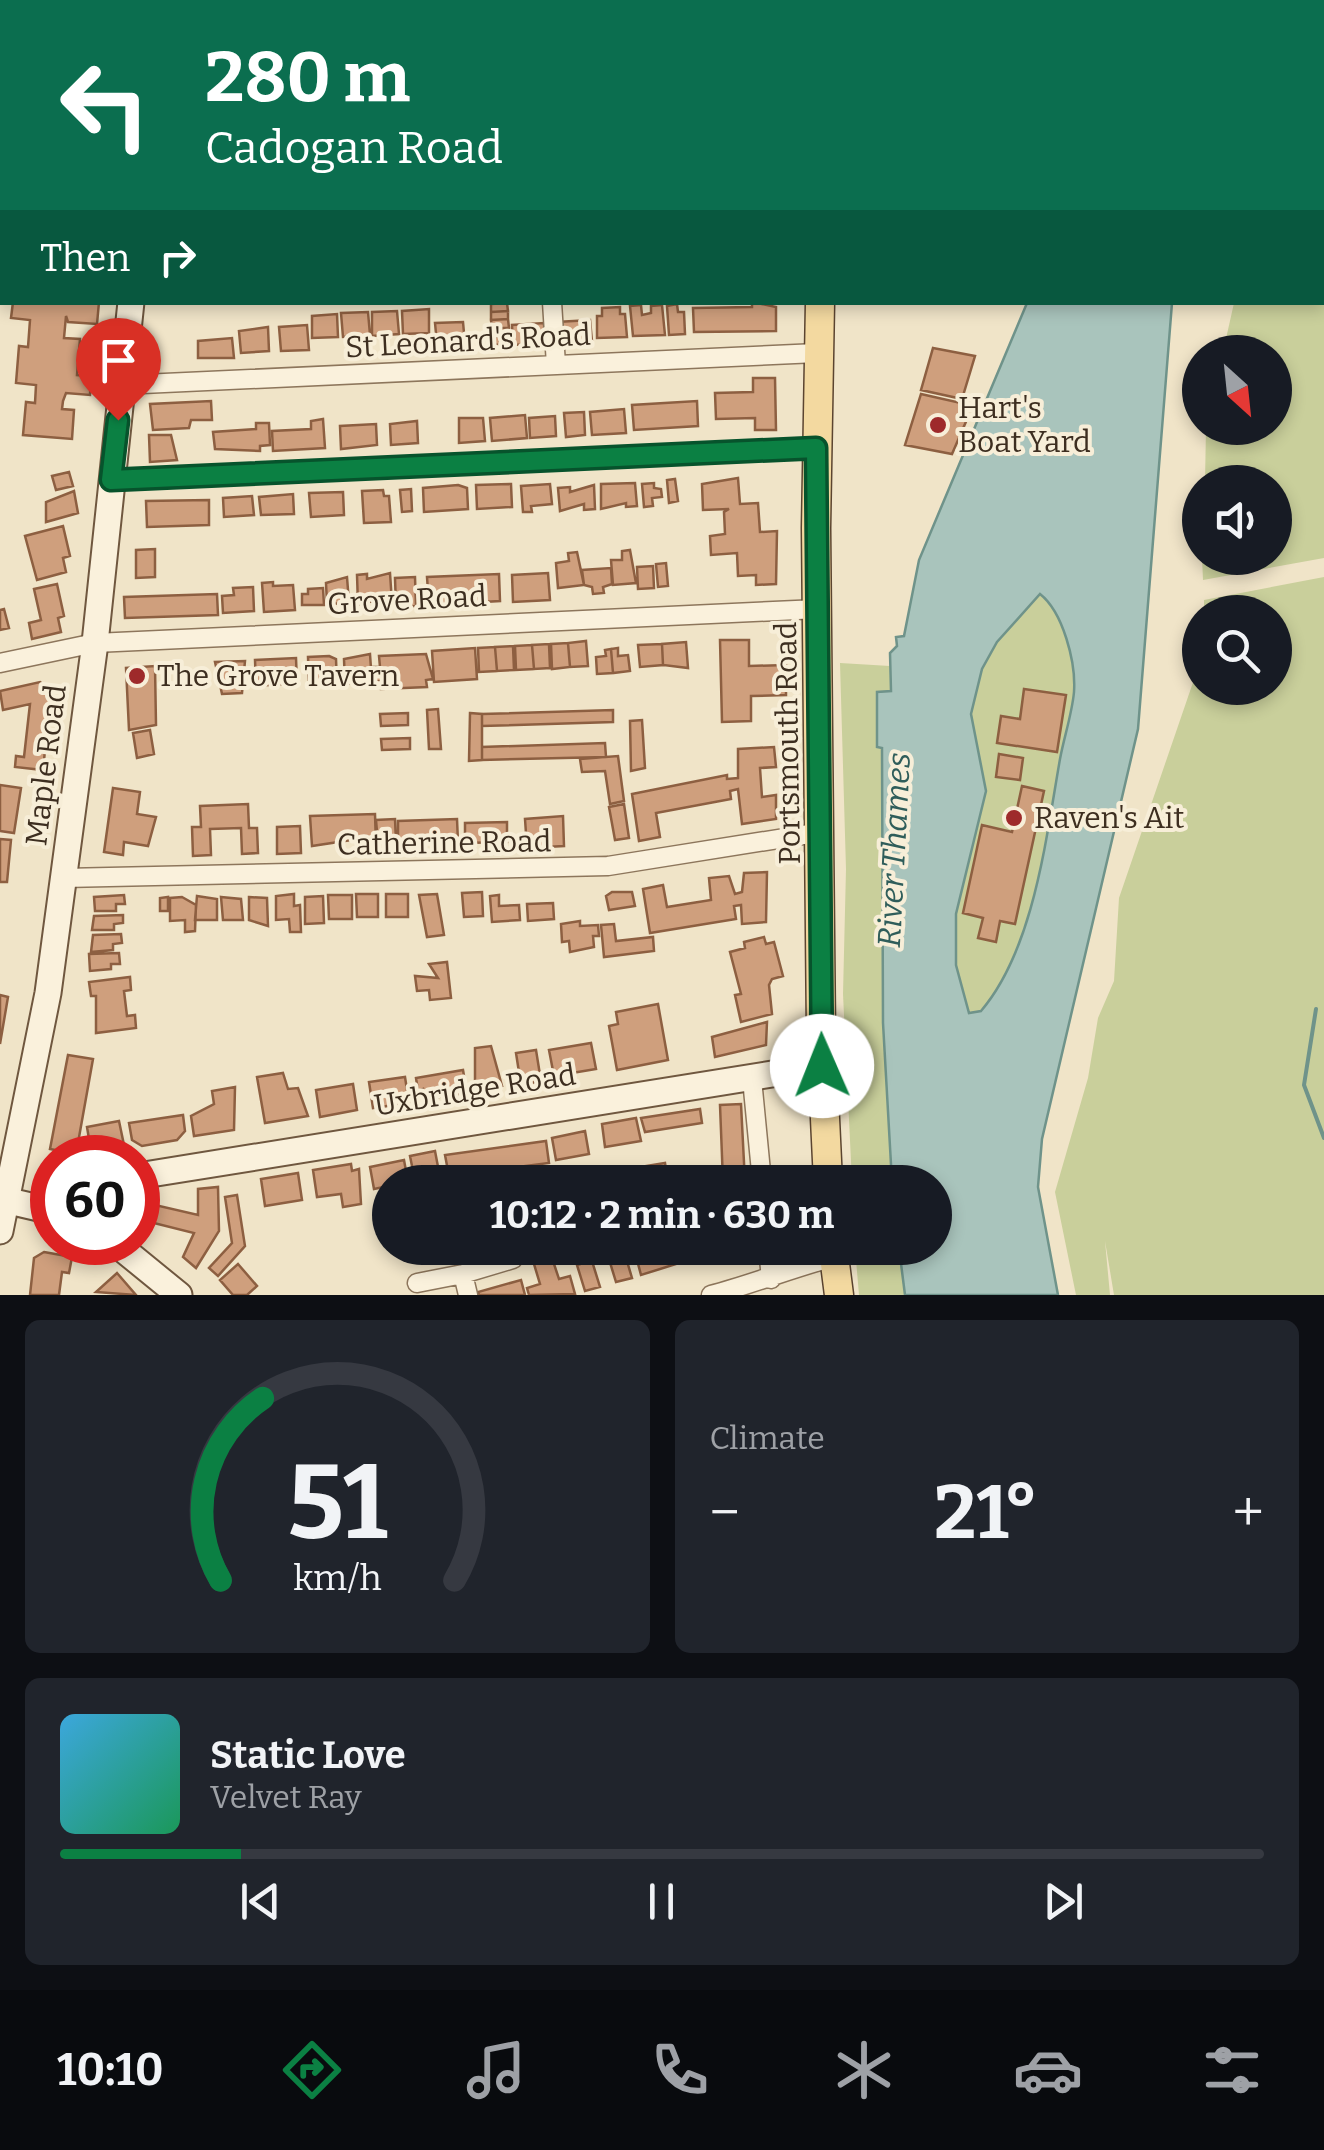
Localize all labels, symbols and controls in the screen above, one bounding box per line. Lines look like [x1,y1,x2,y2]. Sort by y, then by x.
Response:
text: 280 m [205,36,410,120]
icon: left [40,40,170,170]
text: Cadogan Road [205,121,503,175]
icon: right [150,230,205,285]
text: Then [40,235,130,281]
street label: St Leonard's Road [344,317,592,365]
pin [76,318,161,421]
icon: arrive [91,333,146,388]
north arrow [1182,335,1292,445]
map controls [1182,335,1292,705]
place label: Hart's Boat Yard [958,390,1091,460]
marker: Hart's Boat Yard [927,414,949,436]
button: sound [1182,465,1292,575]
street label: Grove Road [326,578,488,622]
button: search [1182,595,1292,705]
street label: Portsmouth Road [768,621,808,865]
place label: The Grove Tavern [157,658,399,694]
marker: The Grove Tavern [126,665,148,687]
street label: Maple Road [18,682,74,848]
water label: River Thames [870,751,918,949]
place label: Raven's Ait [1034,800,1184,836]
marker: Raven's Ait [1003,807,1025,829]
street label: Catherine Road [336,823,552,863]
position arrow [770,1014,874,1118]
street label: Uxbridge Road [372,1056,579,1124]
speed limit sign: 60 [30,1135,160,1265]
text: 10:12 · 2 min · 630 m [490,1192,834,1238]
text: Climate [710,1419,825,1457]
text: 51 [287,1441,388,1566]
text: 21° [934,1468,1038,1558]
text: − [710,1480,740,1546]
text: + [1233,1480,1264,1546]
text: km/h [293,1557,381,1599]
text: Static Love [210,1732,406,1778]
text: Velvet Ray [210,1778,362,1816]
icon: previous [233,1874,288,1929]
icon: pause [634,1874,689,1929]
icon: next [1036,1874,1091,1929]
icon: directions [277,2035,347,2105]
icon: music [461,2035,531,2105]
icon: phone [645,2035,715,2105]
icon: climate [829,2035,899,2105]
icon: car [1013,2035,1083,2105]
icon: filters [1197,2035,1267,2105]
text: 10:10 [57,2043,163,2097]

